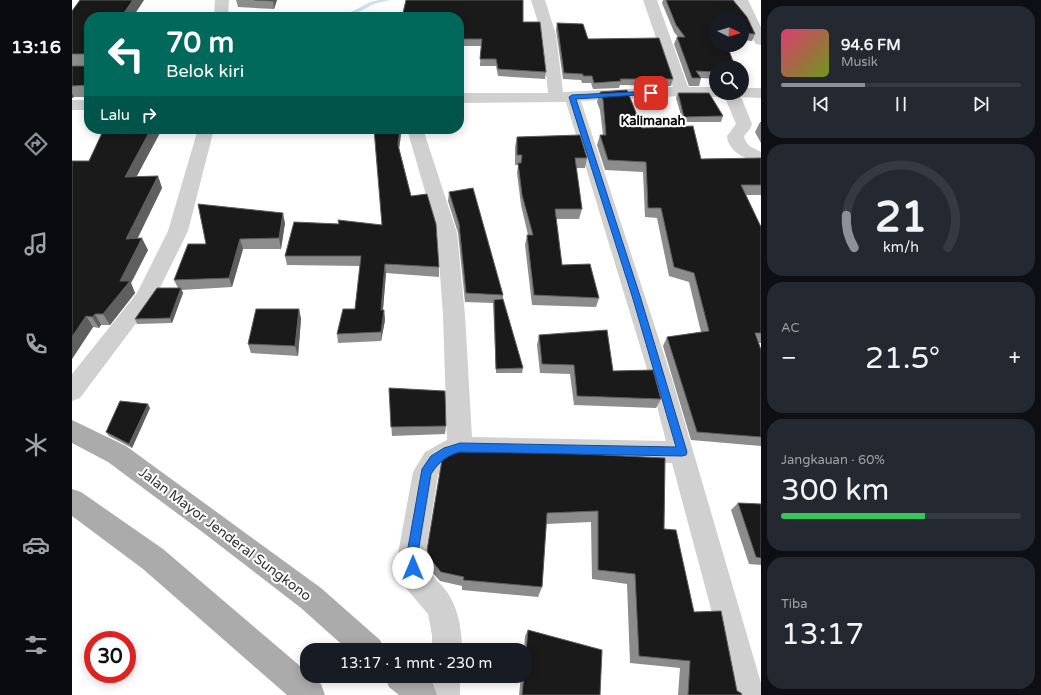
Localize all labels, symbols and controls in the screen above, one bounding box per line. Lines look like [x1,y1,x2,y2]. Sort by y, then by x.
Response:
north arrow [709,12,749,52]
map controls [709,12,749,100]
text: 70 m [166,26,234,60]
icon: left [100,28,152,80]
text: 13:16 [11,36,61,58]
text: 94.6 FM [841,36,901,54]
text: Musik [841,54,878,70]
text: Belok kiri [166,60,244,82]
button: search [709,60,749,100]
pin [634,76,668,110]
icon: arrive [640,82,662,104]
icon: previous [810,93,832,115]
icon: pause [890,93,912,115]
icon: next [970,93,992,115]
icon: right [138,104,160,126]
text: Lalu [100,106,130,124]
district label: Kalimanah [621,113,686,129]
icon: directions [22,130,50,158]
text: 21 [875,192,927,242]
icon: music [22,230,50,258]
text: km/h [883,238,919,255]
text: AC [781,320,800,336]
icon: phone [22,330,50,358]
text: 21.5° [865,340,940,377]
text: − [781,345,797,371]
text: + [1009,345,1021,371]
icon: climate [22,431,50,459]
text: Jangkauan · 60% [781,452,885,468]
street label: Jalan Mayor Jenderal Sungkono [135,464,315,604]
text: 300 km [781,472,889,509]
icon: car [22,531,50,559]
position arrow [392,547,434,589]
text: Tiba [781,596,808,612]
text: 13:17 [781,616,864,653]
icon: filters [22,631,50,659]
speed limit sign: 30 [84,631,136,683]
text: 13:17 · 1 mnt · 230 m [340,654,492,672]

